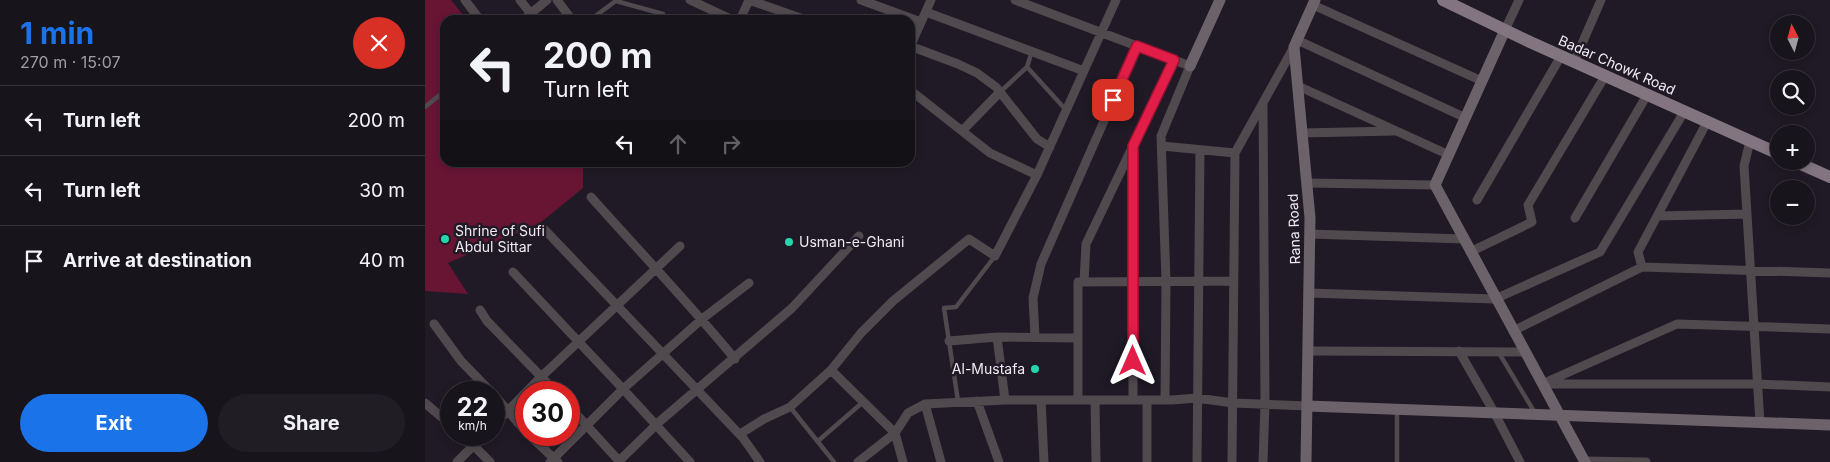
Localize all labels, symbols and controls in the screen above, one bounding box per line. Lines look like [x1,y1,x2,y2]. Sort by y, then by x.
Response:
text: 1 min [20,15,94,51]
north arrow [1770,15,1815,60]
map controls [1770,15,1815,225]
button: close [353,17,405,69]
street label: Badar Chowk Road [1556,31,1678,98]
text: 200 m [543,34,652,76]
icon: left [460,35,525,100]
text: 270 m · 15:07 [20,52,120,72]
button: search [1770,70,1815,115]
text: Turn left [543,76,629,102]
pin [1092,79,1134,121]
icon: arrive [1099,86,1127,114]
icon: left [20,107,48,135]
text: Turn left [63,109,141,132]
text: 200 m [347,109,405,132]
button: + [1770,125,1815,170]
icon: left [611,130,639,158]
icon: ahead [664,130,692,158]
icon: right [717,130,745,158]
icon: left [20,177,48,205]
text: Turn left [63,179,141,202]
text: 30 m [359,179,405,202]
button: − [1770,180,1815,225]
street label: Rana Road [1284,193,1303,265]
place label: Shrine of Sufi Abdul Sittar [455,222,545,255]
marker: Shrine of Sufi Abdul Sittar [439,233,451,245]
place label: Usman-e-Ghani [799,233,905,250]
marker: Usman-e-Ghani [783,236,795,248]
icon: arrive [20,247,48,275]
text: Arrive at destination [63,249,252,272]
text: 40 m [359,249,405,272]
position arrow [1106,334,1158,386]
place label: Al-Mustafa [952,360,1025,377]
marker: Al-Mustafa [1029,363,1041,375]
speed limit sign: 30 [515,381,580,446]
text: 22 [457,392,488,422]
button: Exit [20,394,208,452]
button: Share [218,394,405,452]
text: km/h [458,418,487,433]

